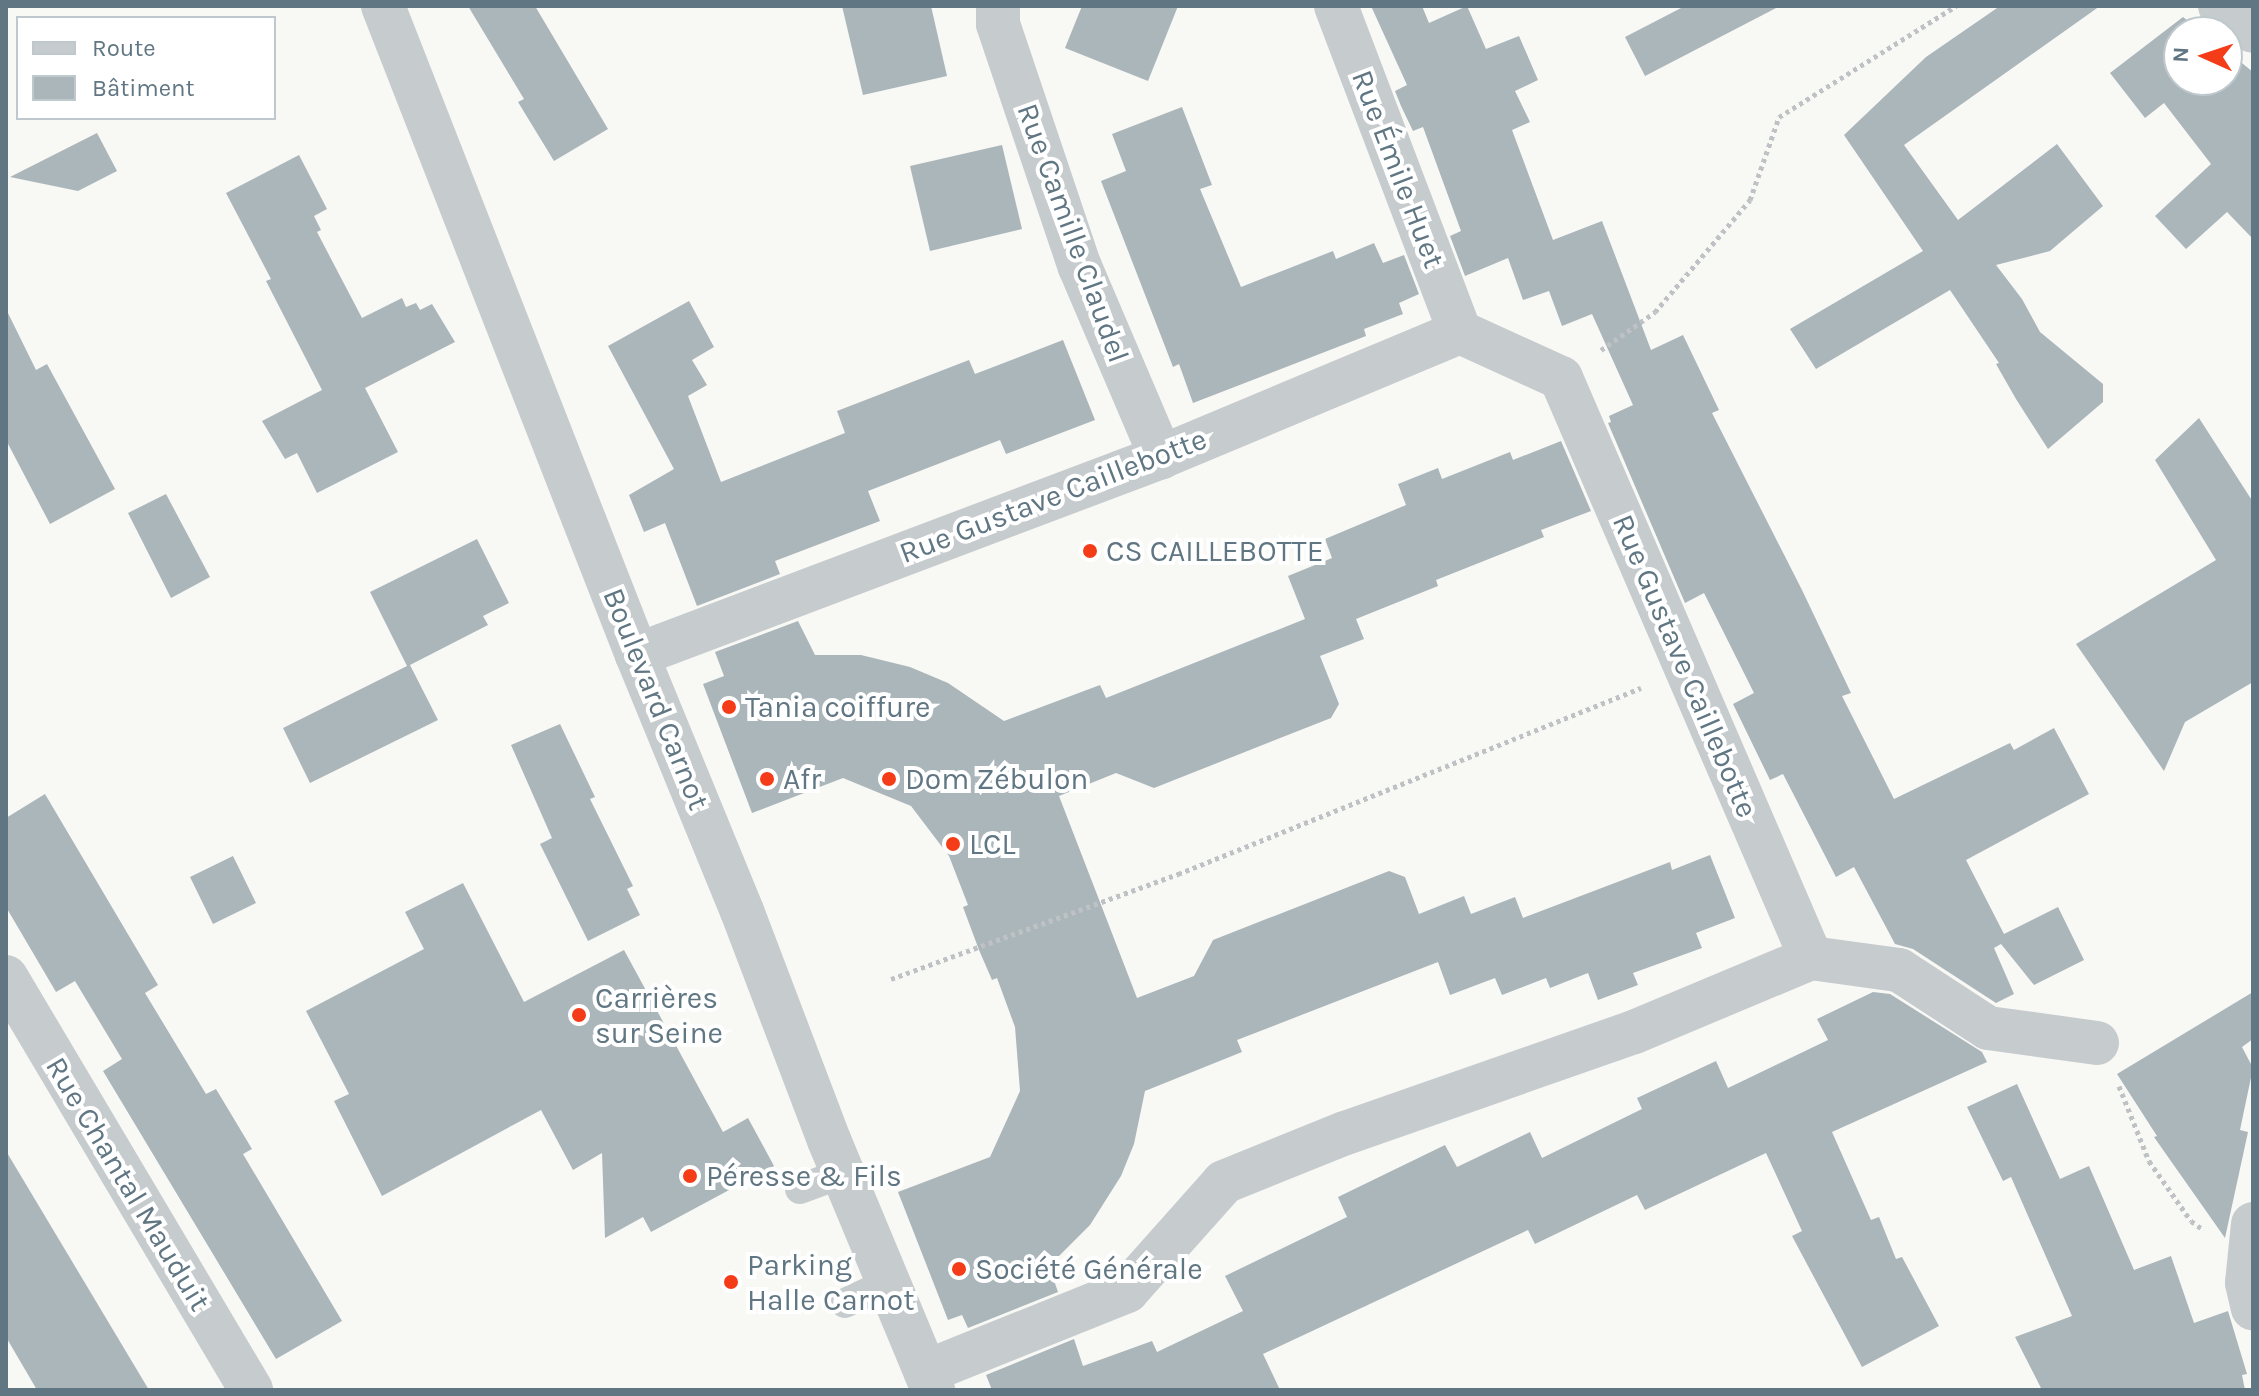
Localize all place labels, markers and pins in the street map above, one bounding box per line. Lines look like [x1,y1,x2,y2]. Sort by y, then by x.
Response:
place label: CS CAILLEBOTTE [1106,533,1323,569]
marker: CS CAILLEBOTTE [1081,542,1099,560]
place label: Tania coiffure [745,689,930,725]
marker: Tania coiffure [720,698,738,716]
place label: Afr [783,761,821,797]
place label: Dom Zébulon [905,761,1088,797]
marker: Afr [758,770,776,788]
marker: Dom Zébulon [880,770,898,788]
place label: LCL [969,826,1015,862]
marker: LCL [944,835,962,853]
place label: Carrières sur Seine [595,980,723,1050]
marker: Carrières sur Seine [570,1006,588,1024]
place label: Péresse & Fils [706,1158,902,1194]
marker: Péresse & Fils [681,1167,699,1185]
place label: Parking Halle Carnot [747,1247,914,1318]
place label: Société Générale [975,1251,1203,1287]
marker: Société Générale [950,1260,968,1278]
marker: Parking Halle Carnot [722,1273,740,1291]

